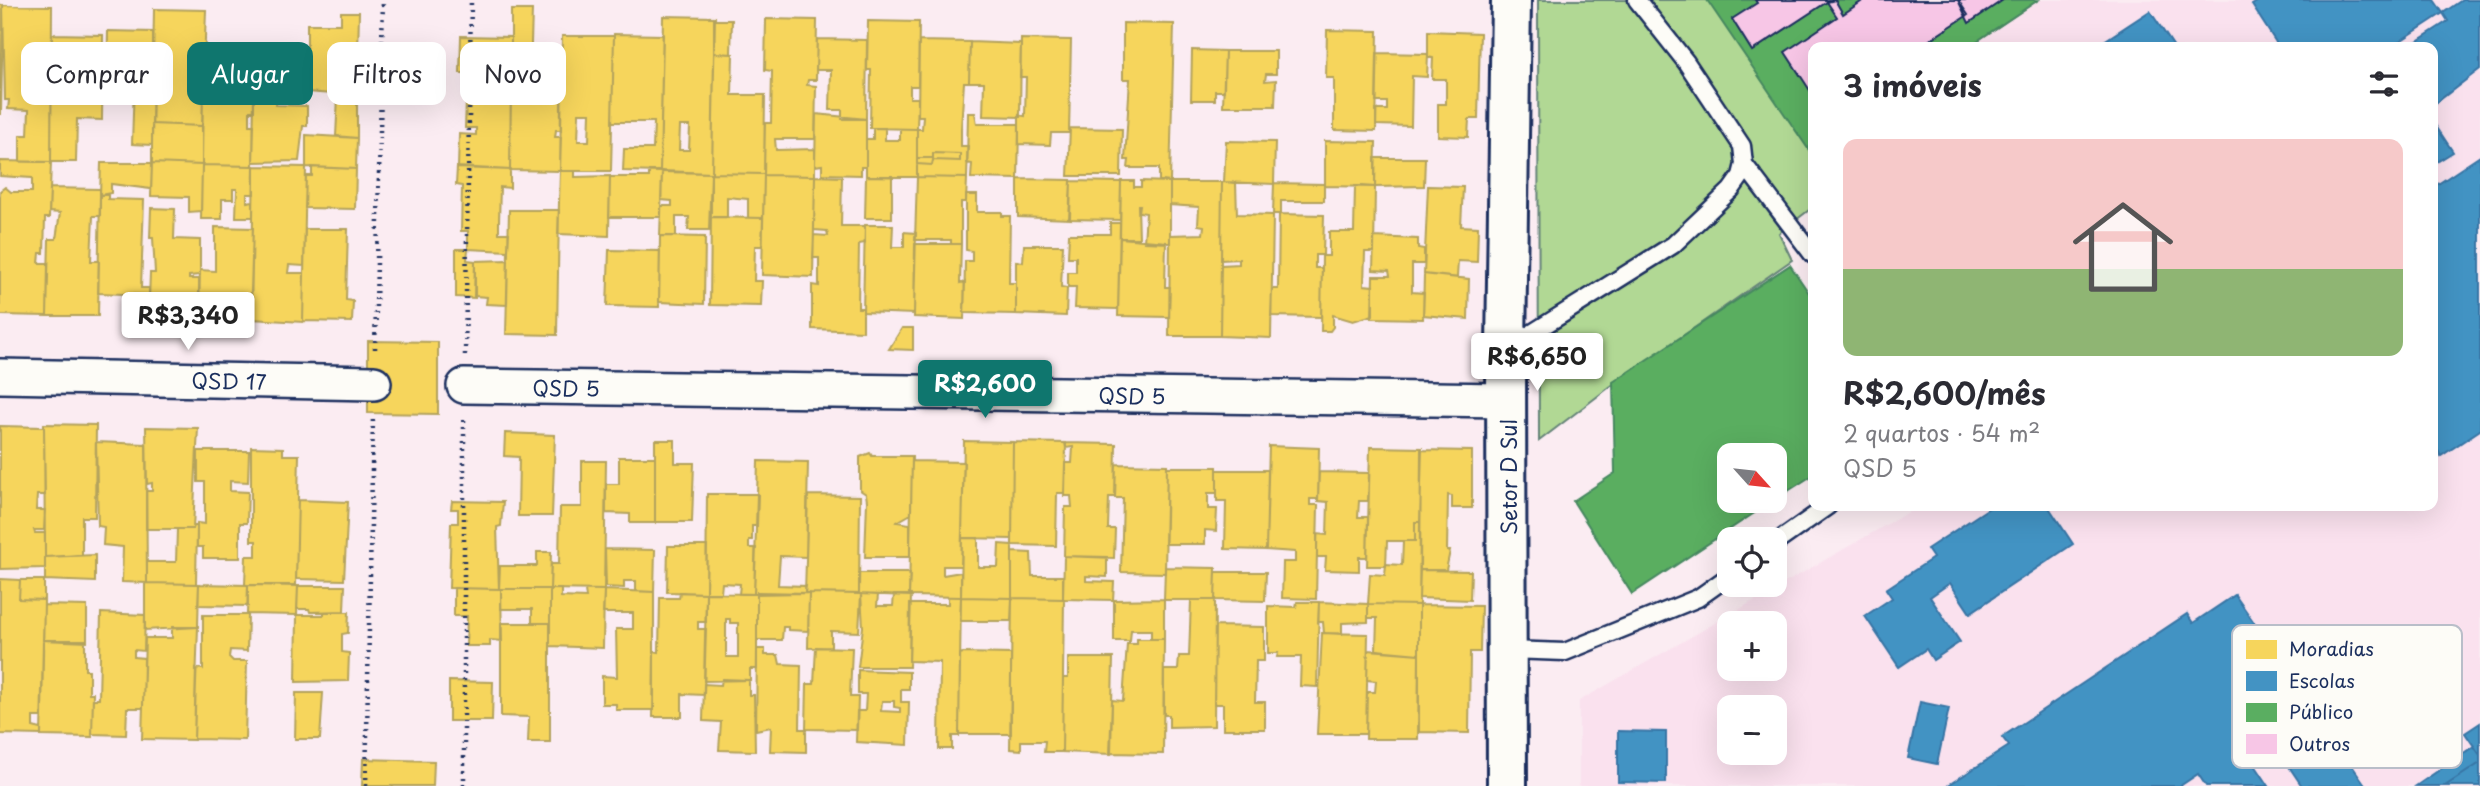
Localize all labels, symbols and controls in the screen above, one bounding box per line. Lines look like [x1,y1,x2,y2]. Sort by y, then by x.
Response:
chip: Comprar [21,42,173,105]
chip: Alugar [187,42,313,105]
chip: Filtros [327,42,446,105]
chip: Novo [460,42,566,105]
text: 3 imóveis [1843,62,1982,107]
icon: filters [2365,65,2403,103]
icon: home [2060,184,2186,310]
pin: R$3,340 [123,292,253,352]
text: R$3,340 [138,297,238,332]
pin: R$6,650 [1472,334,1602,393]
text: R$6,650 [1487,338,1587,373]
pin: R$2,600 [920,360,1050,420]
street label: QSD 17 [191,364,267,397]
text: R$2,600 [934,365,1036,400]
text: R$2,600/mês [1843,370,2046,415]
street label: QSD 5 [532,371,600,404]
street label: QSD 5 [1098,379,1166,411]
text: 2 quartos · 54 m² [1843,415,2040,450]
street label: Setor D Sul [1492,419,1524,535]
north arrow [1717,443,1787,513]
map controls [1717,443,1787,765]
text: QSD 5 [1843,450,1917,485]
button: locate [1717,527,1787,597]
button: + [1717,611,1787,681]
legend [2232,625,2462,768]
text: Moradias [2289,634,2374,662]
text: Escolas [2289,666,2355,694]
button: − [1717,695,1787,765]
text: Público [2289,697,2353,725]
text: Outros [2289,729,2350,757]

